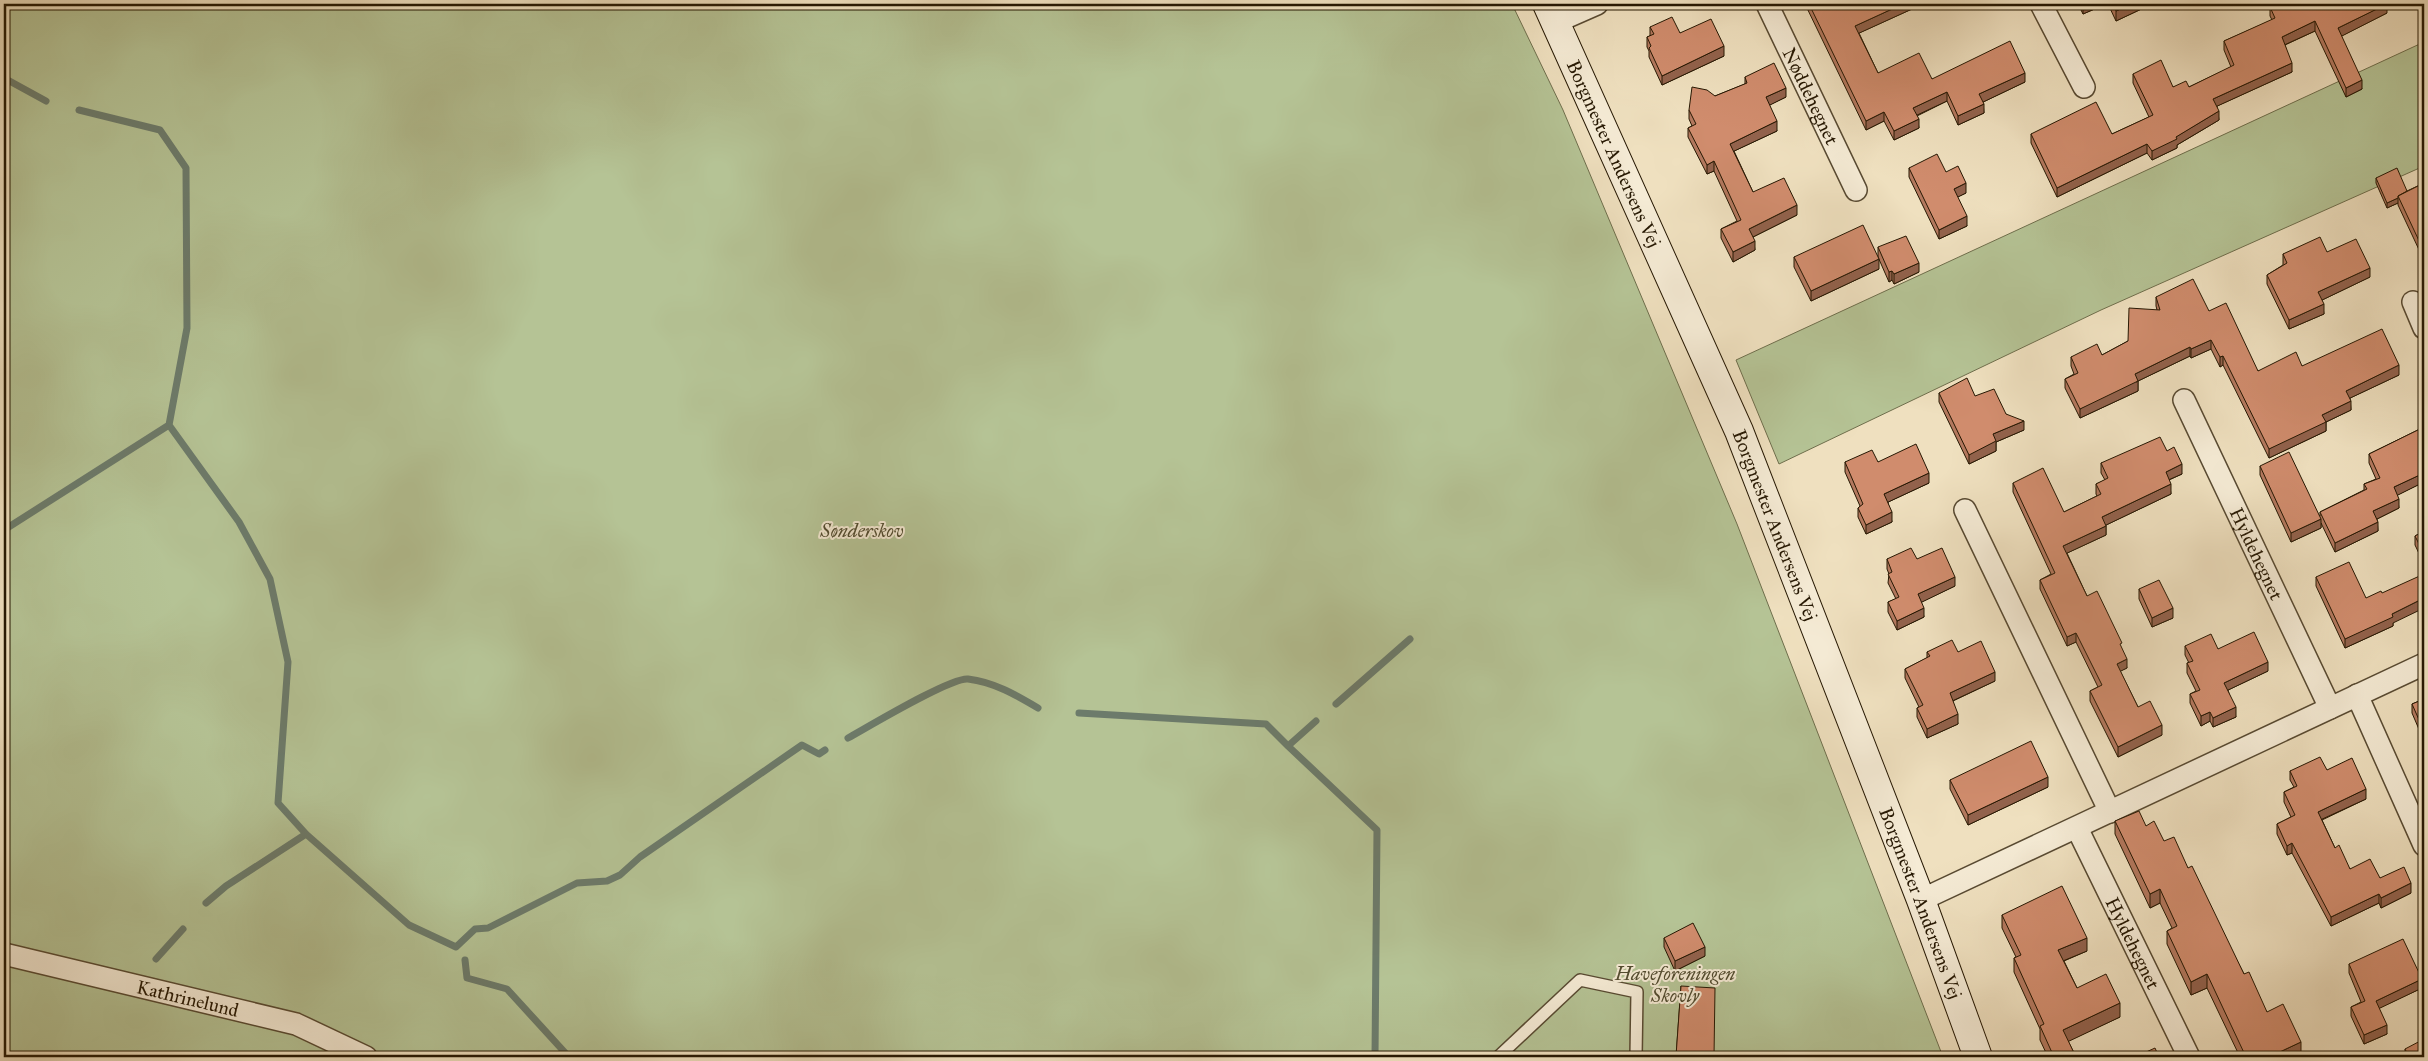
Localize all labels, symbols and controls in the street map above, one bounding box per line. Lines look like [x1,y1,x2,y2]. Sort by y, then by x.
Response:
street label: Nøddehegnet [1778,44,1844,149]
street label: Borgmester Andersens Vej [1562,56,1666,251]
street label: Borgmester Andersens Vej [1728,426,1822,624]
street label: Hyldehegnet [2225,504,2288,604]
park label: Sønderskov [819,519,904,542]
street label: Borgmester Andersens Vej [1874,804,1967,1002]
street label: Hyldehegnet [2101,893,2165,993]
park label: Haveforeningen Skovly [1614,962,1735,1007]
street label: Kathrinelund [134,975,242,1022]

